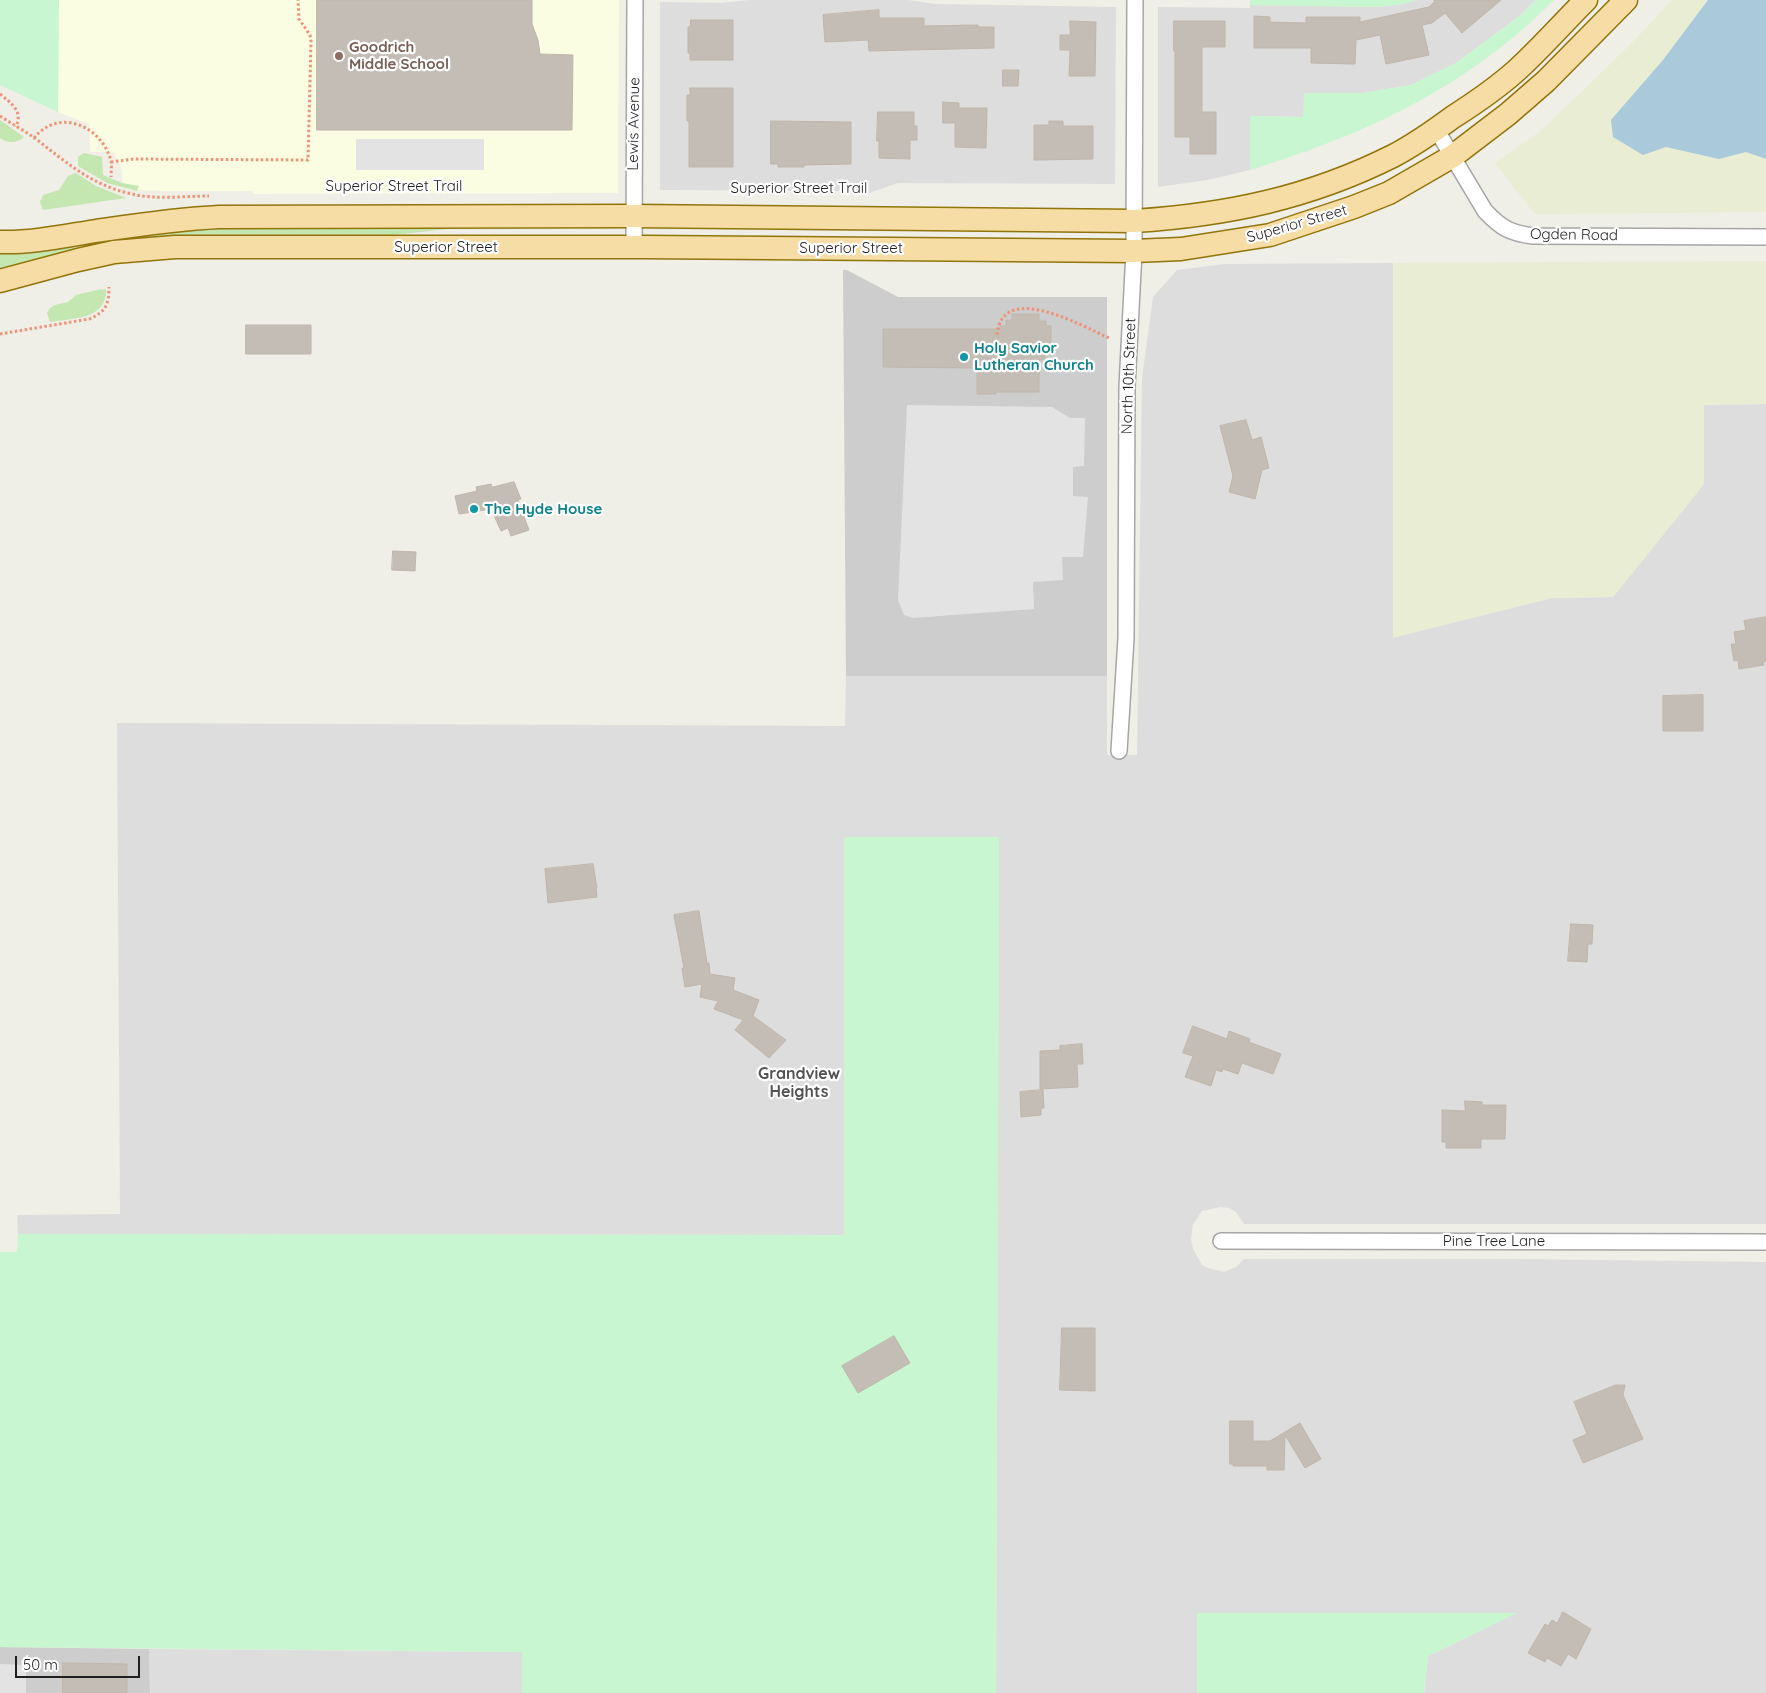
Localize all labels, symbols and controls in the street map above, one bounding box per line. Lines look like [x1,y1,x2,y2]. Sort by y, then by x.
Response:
place label: Goodrich Middle School [349,38,449,73]
marker: Goodrich Middle School [333,50,345,62]
street label: Lewis Avenue [624,77,644,171]
street label: Superior Street Trail [325,177,463,195]
street label: Superior Street Trail [730,179,868,197]
street label: Superior Street [1245,201,1349,247]
street label: Ogden Road [1530,225,1618,245]
street label: Superior Street [394,238,498,256]
street label: Superior Street [799,239,903,257]
street label: North 10th Street [1118,317,1140,435]
place label: Holy Savior Lutheran Church [974,339,1094,374]
marker: Holy Savior Lutheran Church [958,351,970,363]
place label: The Hyde House [484,500,602,518]
marker: The Hyde House [468,503,480,515]
district label: Grandview Heights [758,1064,840,1102]
street label: Pine Tree Lane [1443,1232,1545,1250]
scale bar [18,1646,142,1678]
text: 50 m [23,1655,58,1674]

